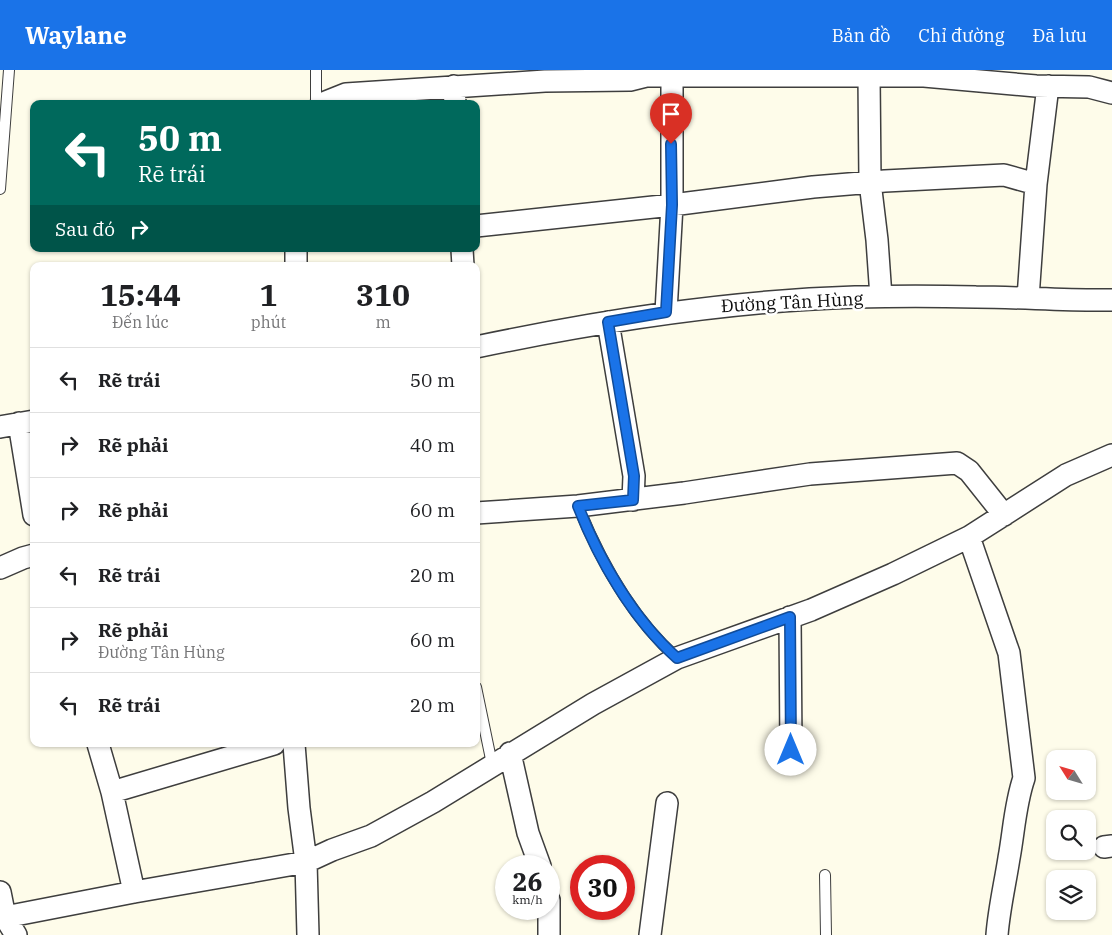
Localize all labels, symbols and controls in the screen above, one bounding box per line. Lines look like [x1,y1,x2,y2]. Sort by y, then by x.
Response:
text: Waylane [25,19,127,51]
text: Bản đồ [832,24,890,47]
text: Chỉ đường [918,24,1005,47]
text: Đã lưu [1033,24,1087,47]
pin [650,93,692,144]
icon: arrive [657,100,685,128]
text: 50 m [138,115,222,161]
icon: left [55,120,120,185]
text: Rẽ trái [138,159,206,188]
icon: right [125,215,153,243]
text: Sau đó [55,217,115,241]
text: 15:44 [100,275,181,314]
text: 1 [260,275,278,314]
text: 310 [356,275,410,314]
street label: Đường Tân Hùng [720,287,864,317]
text: Đến lúc [112,312,169,332]
text: phút [251,312,286,332]
text: m [375,312,391,332]
icon: left [55,366,83,394]
text: Rẽ trái [98,368,160,392]
text: 50 m [410,368,455,392]
icon: right [55,431,83,459]
text: Rẽ phải [98,433,168,457]
text: 40 m [410,433,455,457]
icon: right [55,496,83,524]
text: Rẽ phải [98,498,168,522]
text: 60 m [410,498,455,522]
icon: left [55,561,83,589]
text: Rẽ trái [98,563,160,587]
text: 20 m [410,563,455,587]
text: Rẽ phải [98,618,168,642]
icon: right [55,626,83,654]
text: 60 m [410,628,455,652]
text: Đường Tân Hùng [98,642,225,662]
icon: left [55,691,83,719]
text: Rẽ trái [98,693,160,717]
text: 20 m [410,693,455,717]
position arrow [764,723,816,775]
north arrow [1046,750,1096,800]
map controls [1046,750,1096,920]
button: search [1046,810,1096,860]
speed limit sign: 30 [570,855,635,920]
text: 26 [512,865,543,898]
button: layers [1046,870,1096,920]
text: km/h [512,892,543,907]

